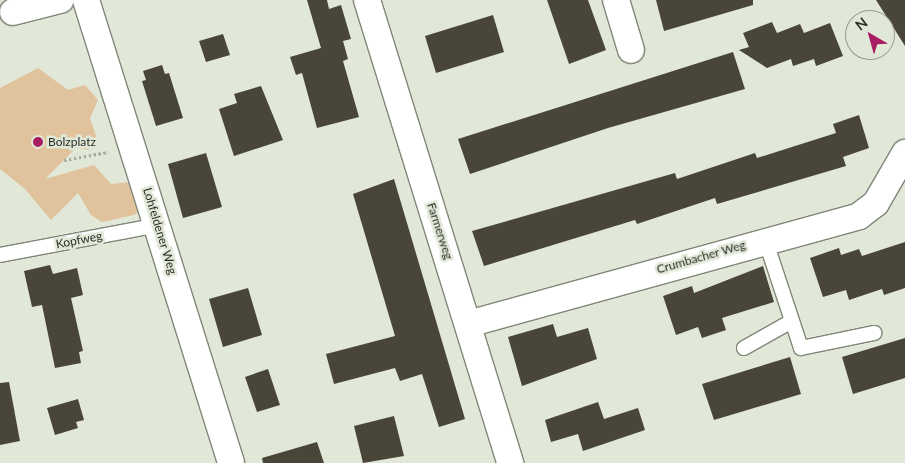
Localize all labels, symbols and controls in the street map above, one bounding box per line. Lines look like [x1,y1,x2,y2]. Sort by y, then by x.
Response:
north arrow [845,10,895,60]
text: N [852,14,871,34]
place label: Bolzplatz [48,135,96,149]
marker: Bolzplatz [32,136,44,148]
street label: Lohfeldener Weg [140,186,180,276]
street label: Farmerweg [424,201,456,261]
street label: Kopfweg [55,228,103,252]
street label: Crumbacher Weg [655,237,747,277]

